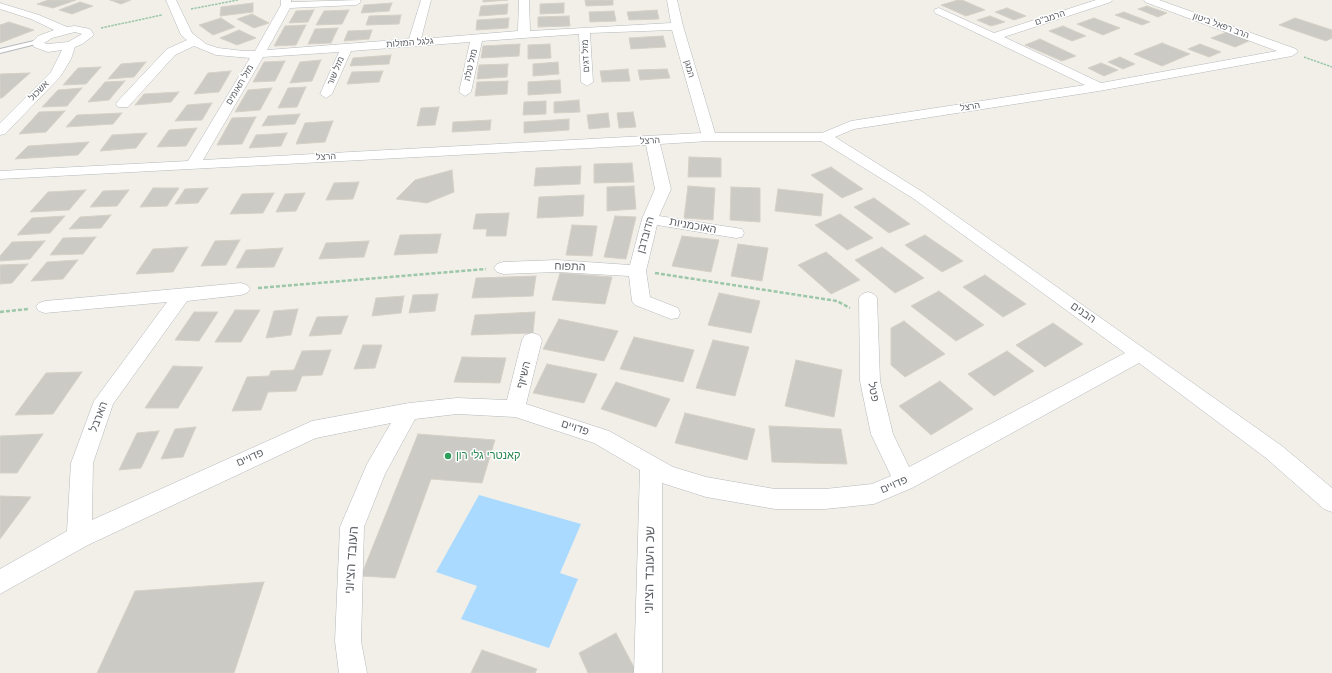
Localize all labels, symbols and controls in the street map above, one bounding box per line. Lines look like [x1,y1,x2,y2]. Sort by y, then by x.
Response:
street label: הרמב"ם [1034,8,1066,28]
street label: הרב רפאל ביטון [1191,11,1251,41]
street label: גלגל המזלות [386,36,434,50]
street label: מזל דגים [580,39,592,73]
street label: מזל טלה [462,48,480,82]
street label: מזל שור [325,55,347,87]
street label: המגן [681,59,697,79]
street label: מזל תאומים [224,63,256,107]
street label: אשכול [27,79,51,103]
street label: הרצל [959,100,981,114]
street label: הרצל [640,135,660,147]
street label: הרצל [316,151,336,163]
street label: הדובדבן [634,215,658,255]
street label: האוכמניות [668,215,718,237]
street label: התפוח [554,260,586,274]
street label: הבנים [1068,300,1098,326]
street label: השיזף [514,360,534,390]
street label: פטל [865,381,881,403]
street label: הארבל [87,400,111,434]
street label: פדויים [559,417,591,439]
street label: פדויים [234,446,266,470]
place label: קאנטרי גלי רון [456,449,520,463]
marker: קאנטרי גלי רון [443,451,453,461]
street label: פדויים [878,473,910,497]
street label: העובד הציוני [342,525,362,595]
street label: שכ העובד הציוני [641,526,659,614]

